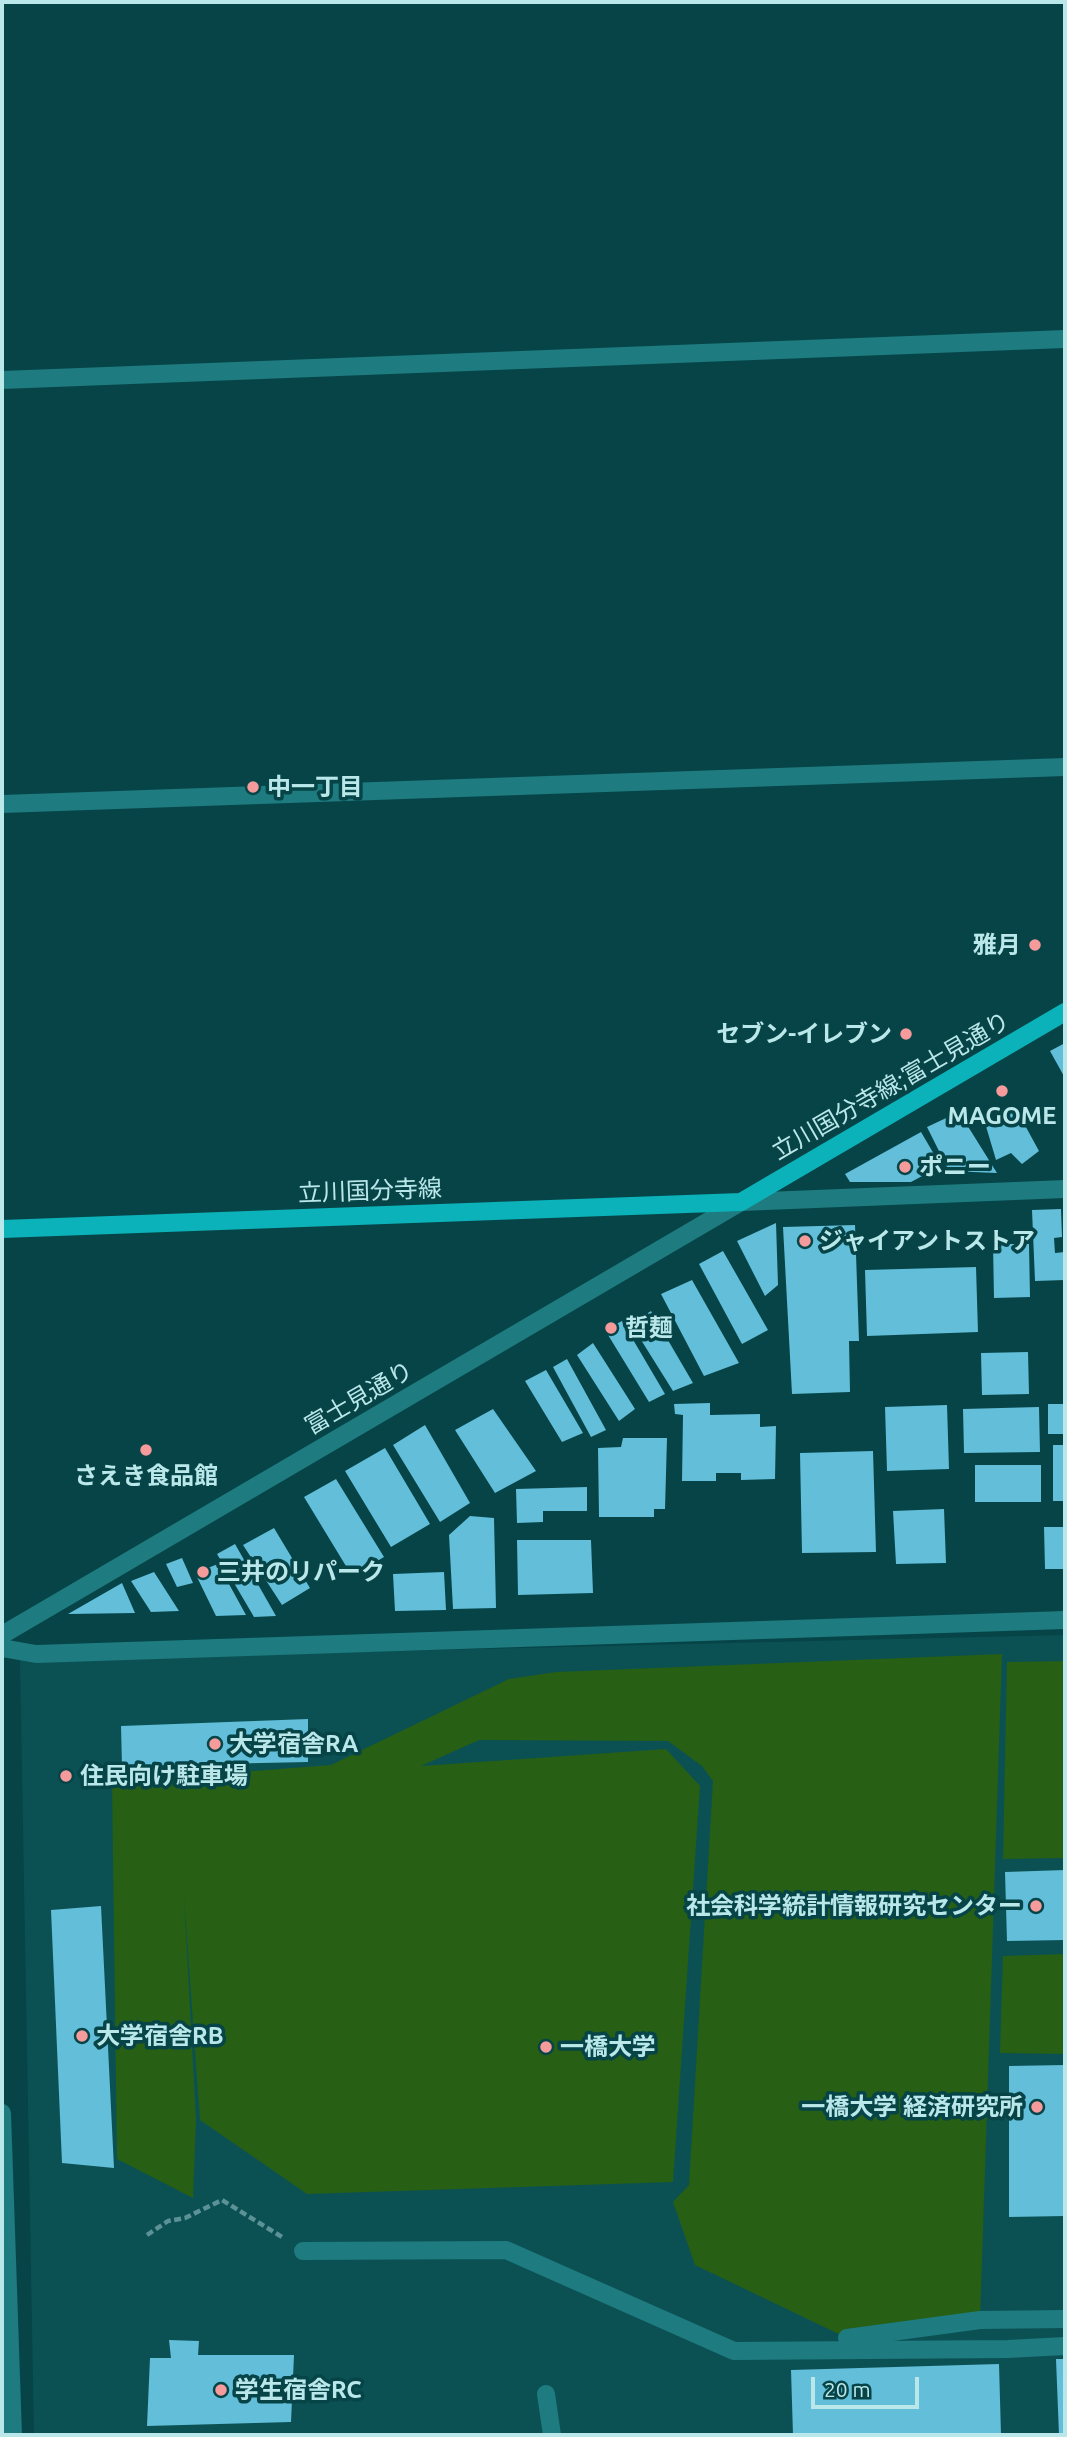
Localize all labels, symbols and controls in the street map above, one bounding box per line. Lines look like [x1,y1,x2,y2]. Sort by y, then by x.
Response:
place label: 中一丁目 [267,773,363,801]
marker: 中一丁目 [245,779,261,795]
place label: 雅月 [973,931,1021,959]
marker: 雅月 [1027,937,1043,953]
street label: 立川国分寺線;富士見通り [767,1006,1015,1166]
place label: セブン-イレブン [716,1020,892,1048]
marker: セブン-イレブン [898,1026,914,1042]
marker: MAGOME [994,1083,1010,1099]
place label: MAGOME [948,1102,1056,1130]
place label: ポニー [919,1153,991,1181]
marker: ポニー [897,1159,913,1175]
street label: 立川国分寺線 [298,1174,442,1208]
place label: ジャイアントストア [819,1227,1035,1255]
marker: ジャイアントストア [797,1233,813,1249]
place label: 哲麺 [625,1314,673,1342]
marker: 哲麺 [603,1320,619,1336]
street label: 富士見通り [300,1356,418,1440]
marker: さえき食品館 [138,1442,154,1458]
place label: さえき食品館 [74,1462,218,1490]
place label: 三井のリパーク [217,1558,385,1586]
marker: 三井のリパーク [195,1564,211,1580]
place label: 大学宿舎RA [229,1730,358,1758]
marker: 大学宿舎RA [207,1736,223,1752]
place label: 住民向け駐車場 [80,1762,248,1790]
marker: 住民向け駐車場 [58,1768,74,1784]
place label: 社会科学統計情報研究センター [686,1892,1022,1920]
marker: 社会科学統計情報研究センター [1028,1898,1044,1914]
place label: 大学宿舎RB [96,2022,224,2050]
marker: 大学宿舎RB [74,2028,90,2044]
place label: 一橋大学 [560,2033,656,2061]
marker: 一橋大学 [538,2039,554,2055]
place label: 一橋大学 経済研究所 [801,2093,1023,2121]
marker: 一橋大学 経済研究所 [1029,2099,1045,2115]
scale bar [815,2364,923,2408]
place label: 学生宿舎RC [235,2376,362,2404]
text: 20 m [824,2377,871,2401]
marker: 学生宿舎RC [213,2382,229,2398]

